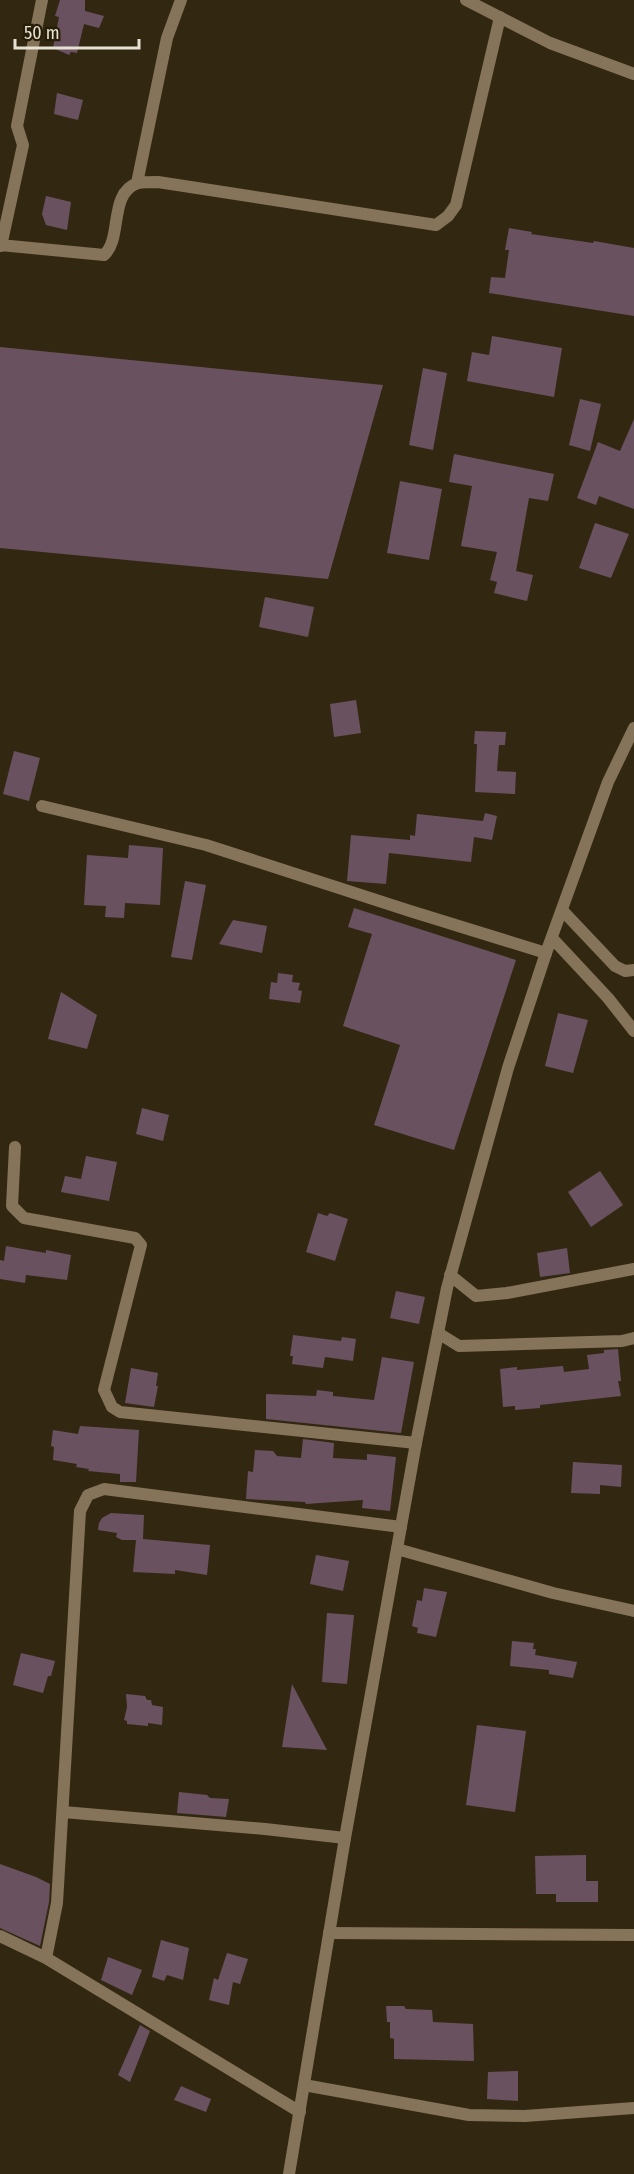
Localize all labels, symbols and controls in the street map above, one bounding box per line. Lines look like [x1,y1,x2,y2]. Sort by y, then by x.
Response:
scale bar [15,12,140,50]
text: 50 m [24,22,60,44]

